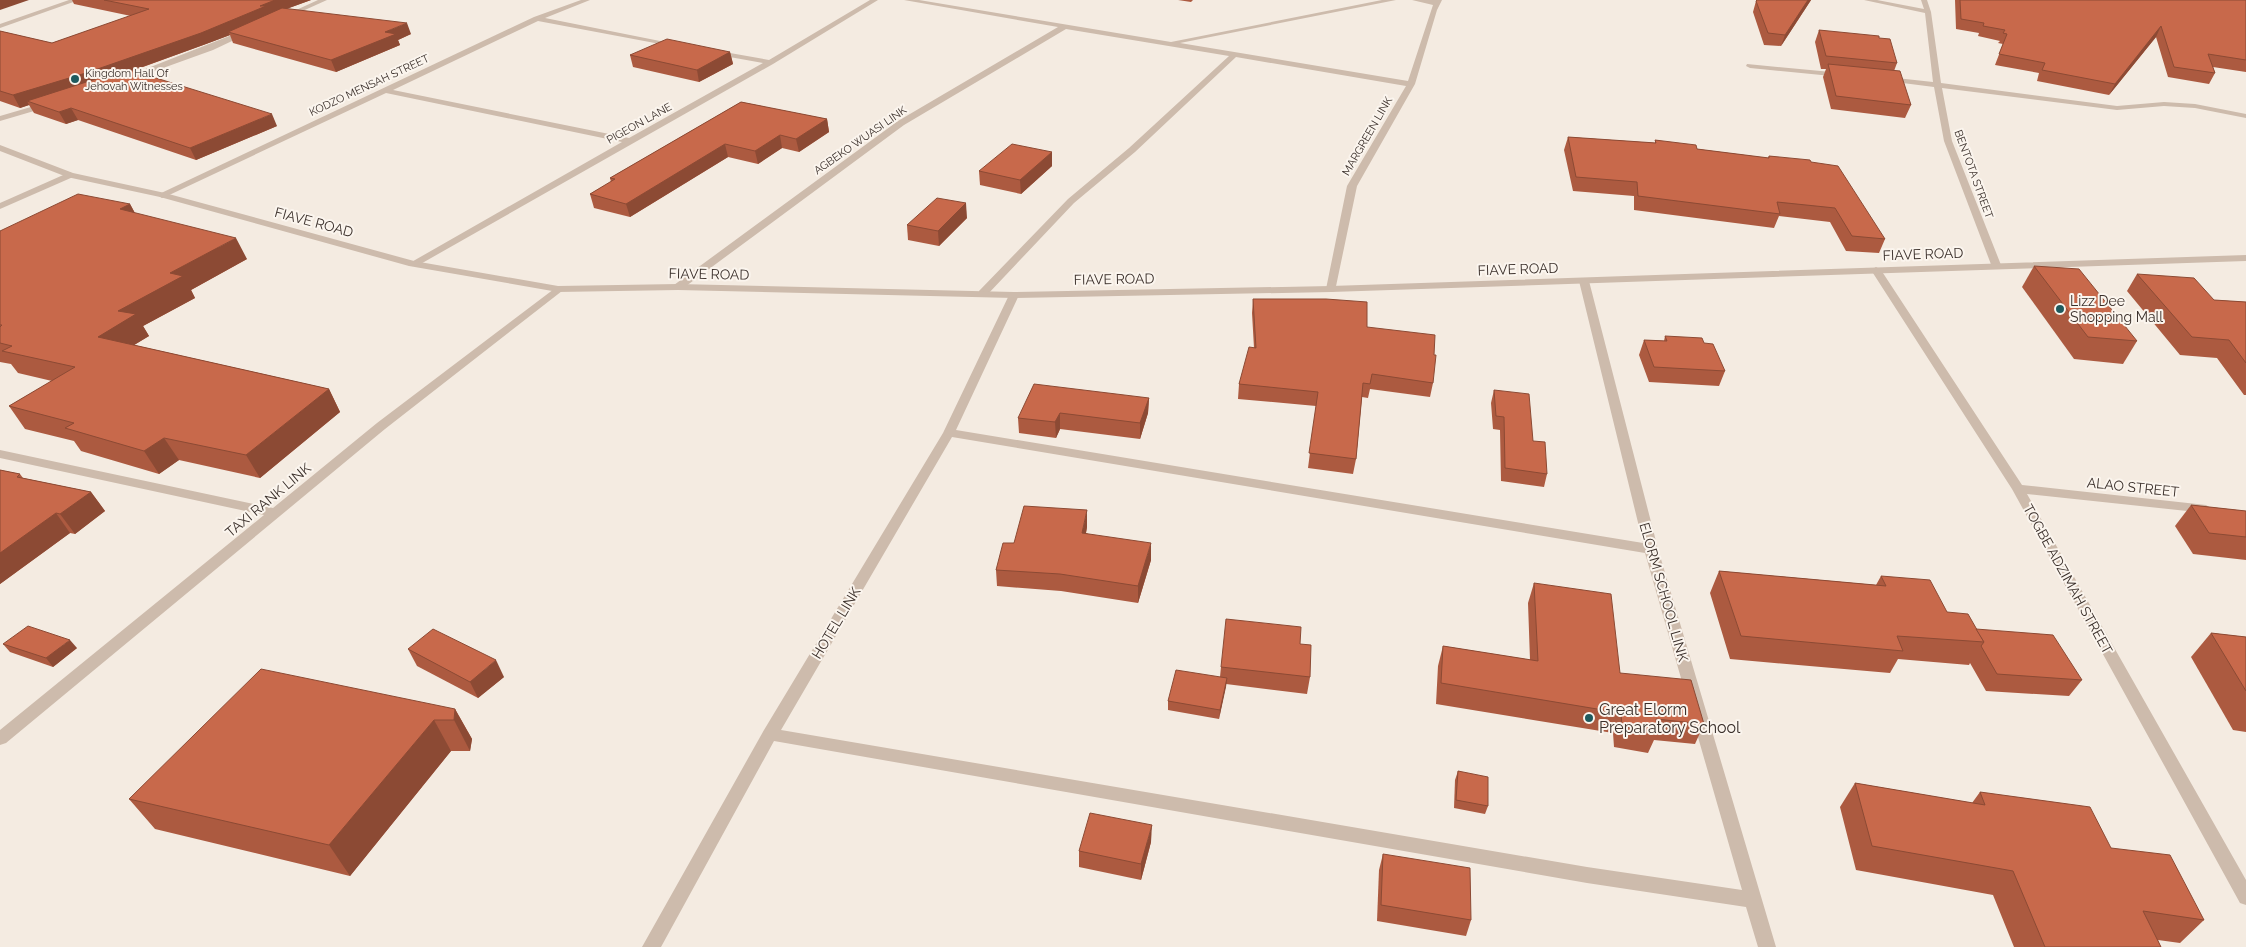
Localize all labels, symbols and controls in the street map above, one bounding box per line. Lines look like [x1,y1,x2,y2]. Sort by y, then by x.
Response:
street label: KODZO MENSAH STREET [307,52,431,119]
place label: Kingdom Hall Of Jehovah Witnesses [85,67,183,93]
marker: Kingdom Hall Of Jehovah Witnesses [69,73,81,85]
street label: MARGREEN LINK [1340,94,1396,178]
street label: PIGEON LANE [604,100,674,147]
street label: AGBEKO WUASI LINK [811,103,910,177]
street label: BENTOTA STREET [1951,128,1996,221]
street label: FIAVE ROAD [273,204,355,240]
street label: FIAVE ROAD [1882,245,1964,263]
street label: FIAVE ROAD [1477,260,1559,278]
street label: FIAVE ROAD [668,265,750,283]
street label: FIAVE ROAD [1073,270,1155,288]
place label: Lizz Dee Shopping Mall [2070,293,2163,325]
marker: Lizz Dee Shopping Mall [2054,303,2066,315]
street label: TAXI RANK LINK [222,460,314,540]
street label: ALAO STREET [2086,474,2180,500]
street label: TOGBE ADZIMAH STREET [2020,501,2116,657]
street label: ELORM SCHOOL LINK [1636,521,1692,663]
street label: HOTEL LINK [808,584,864,662]
place label: Great Elorm Preparatory School [1599,700,1741,737]
marker: Great Elorm Preparatory School [1583,712,1595,724]

